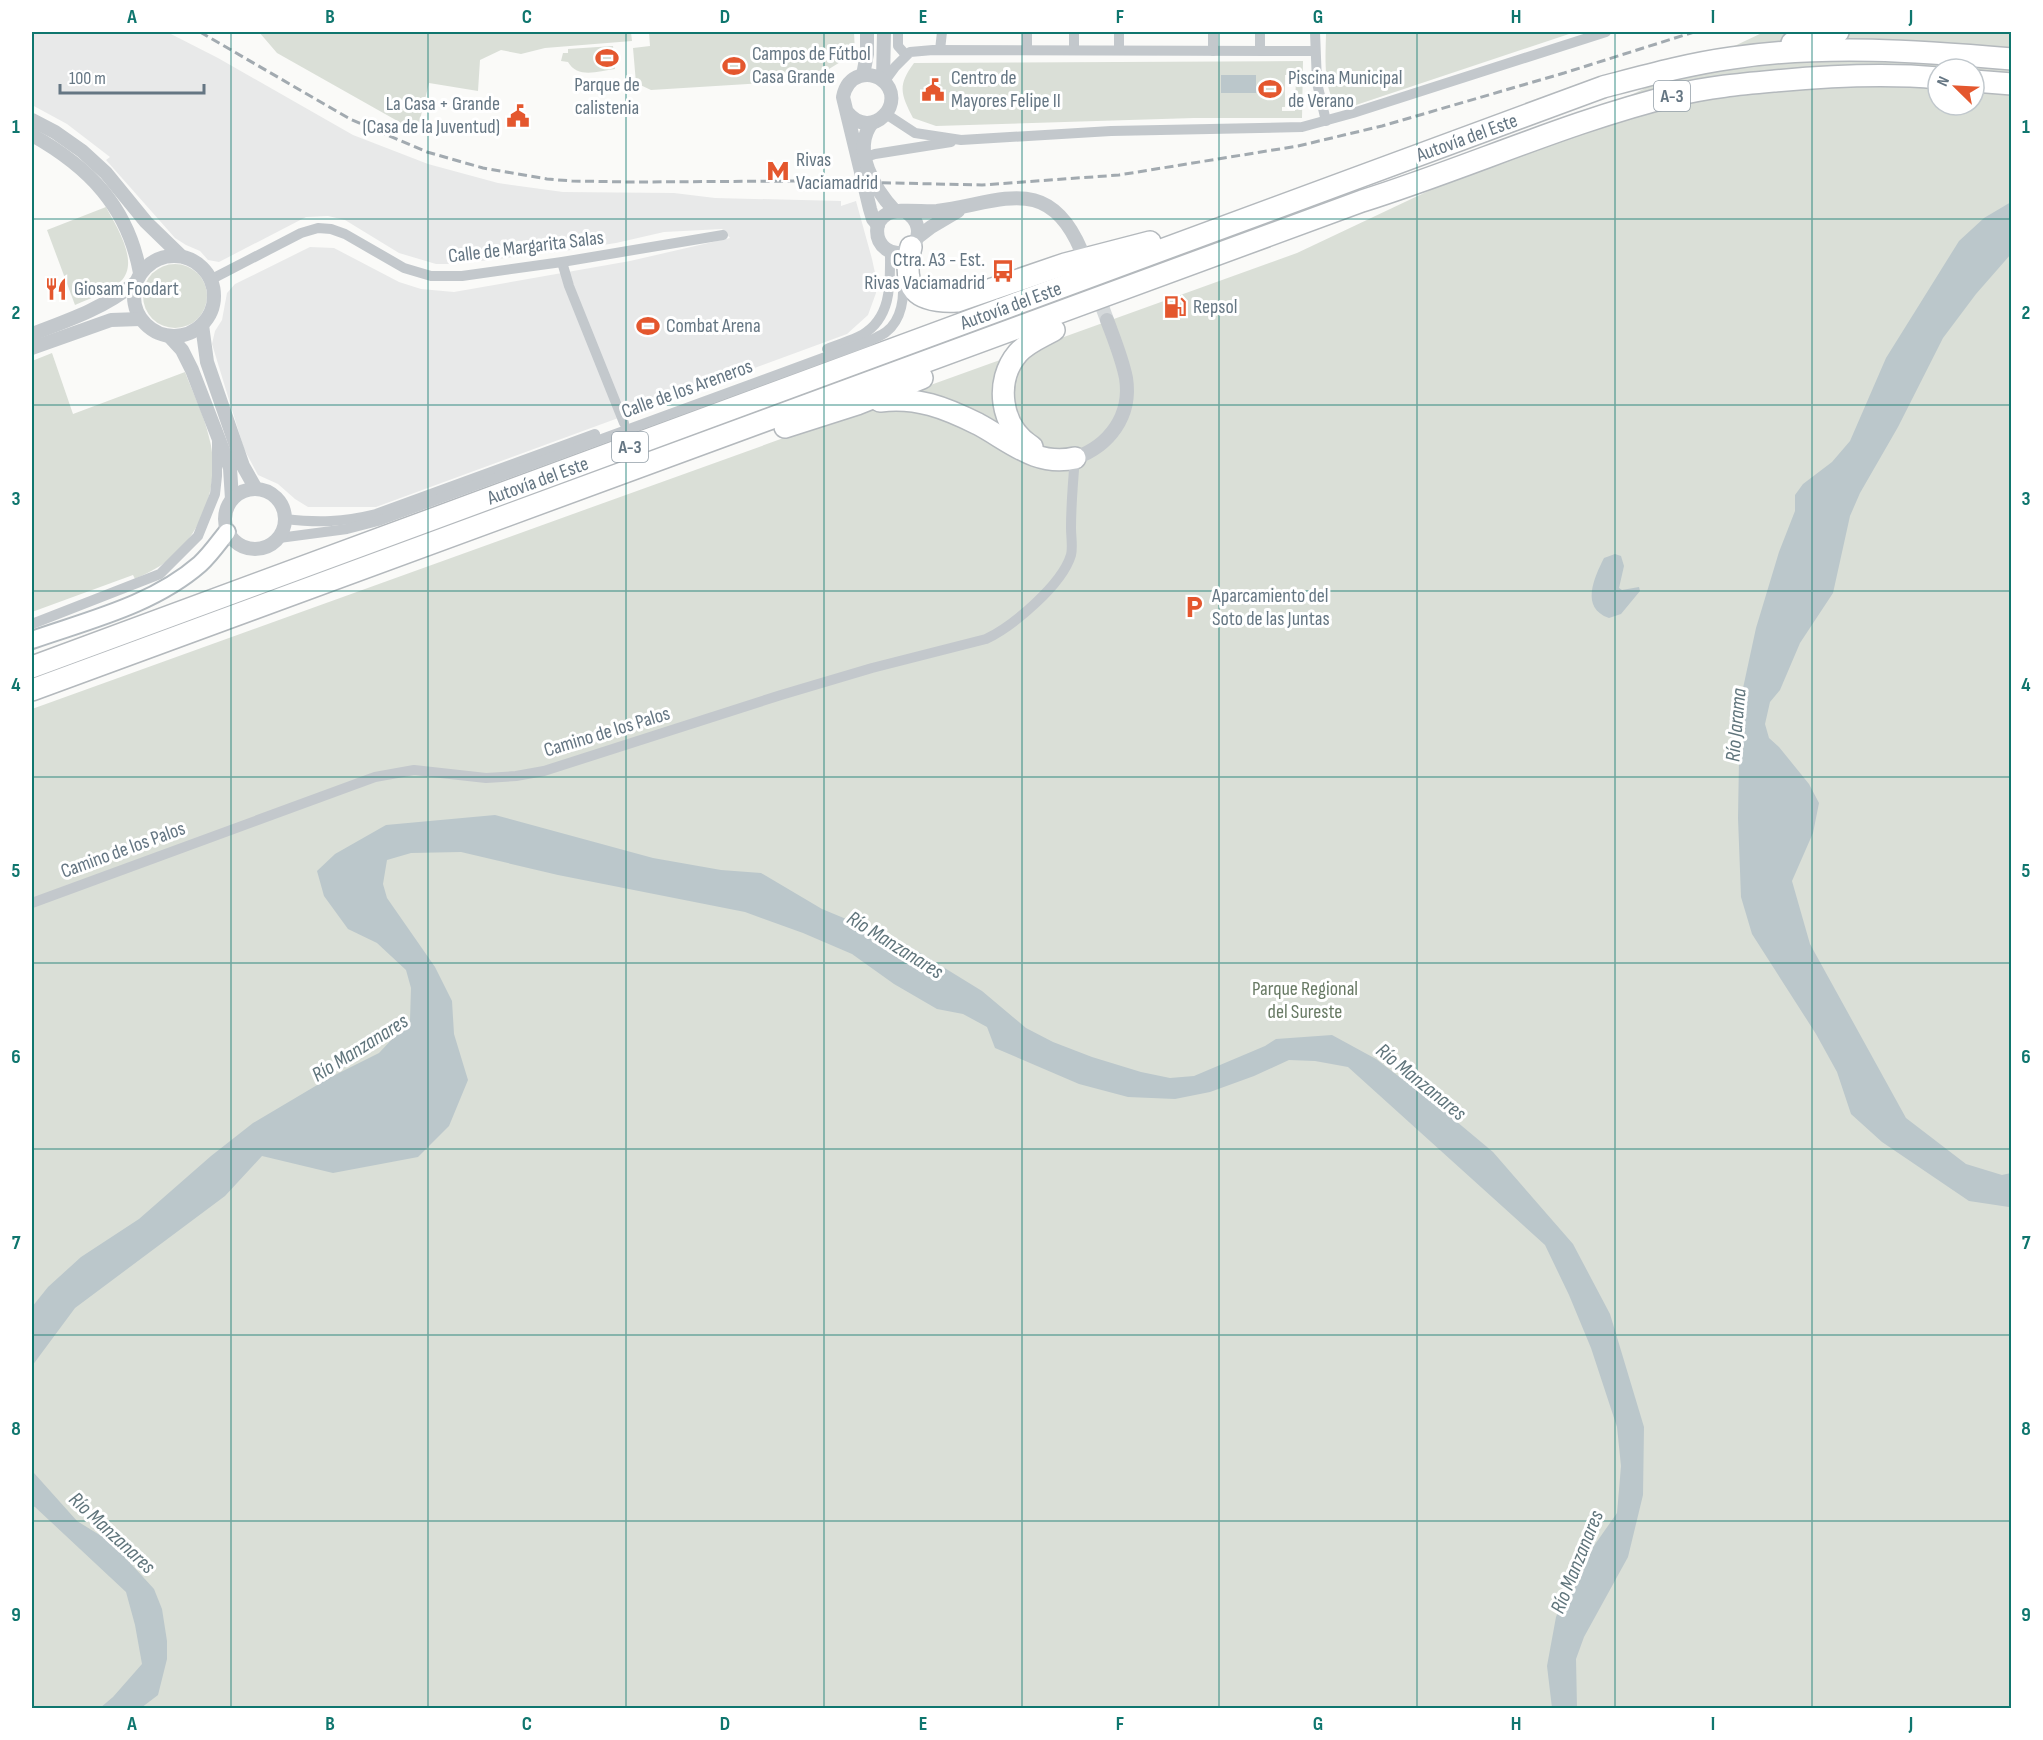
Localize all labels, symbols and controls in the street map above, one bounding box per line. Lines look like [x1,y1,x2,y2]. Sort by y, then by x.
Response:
text: A [126,5,137,29]
text: B [325,5,335,29]
text: C [522,5,532,29]
text: D [720,5,730,29]
text: E [919,5,927,29]
text: F [1116,5,1124,29]
text: G [1313,5,1323,29]
text: H [1511,5,1521,29]
text: I [1711,5,1715,29]
text: J [1908,5,1913,29]
place label: Campos de Fútbol Casa Grande [752,42,871,89]
sports icon: Parque de calistenia [594,45,620,71]
sports icon: Campos de Fútbol Casa Grande [721,53,747,79]
scale bar [60,57,204,95]
north arrow [1926,57,1986,117]
place label: Centro de Mayores Felipe II [951,66,1061,113]
place label: Piscina Municipal de Verano [1288,66,1402,113]
text: 100 m [69,68,106,89]
place label: Parque de calistenia [574,73,640,120]
text: N [1933,74,1954,89]
sports icon: Piscina Municipal de Verano [1257,76,1283,102]
public building icon: Centro de Mayores Felipe II [920,77,946,103]
road number: A-3 [1654,81,1690,111]
place label: La Casa + Grande (Casa de la Juventud) [363,92,500,139]
public building icon: La Casa + Grande (Casa de la Juventud) [505,103,531,129]
street label: Autovía del Este [1412,109,1521,168]
text: 1 [12,115,20,139]
text: 1 [2022,115,2030,139]
place label: Rivas Vaciamadrid [796,148,878,195]
metro station icon: Rivas Vaciamadrid [765,158,791,184]
street label: Calle de Margarita Salas [447,226,605,268]
place label: Ctra. A3 - Est. Rivas Vaciamadrid [864,248,985,295]
bus stop icon: Ctra. A3 - Est. Rivas Vaciamadrid [990,258,1016,284]
restaurant icon: Giosam Foodart [43,276,69,302]
place label: Giosam Foodart [74,277,179,301]
street label: Autovía del Este [956,277,1065,336]
fuel station icon: Repsol [1162,294,1188,320]
place label: Repsol [1193,295,1238,319]
text: 2 [12,301,20,325]
text: 2 [2022,301,2030,325]
sports icon: Combat Arena [635,313,661,339]
place label: Combat Arena [666,314,761,338]
street label: Calle de los Areneros [618,354,756,424]
road number: A-3 [612,432,648,462]
street label: Autovía del Este [483,452,592,511]
text: 3 [12,487,21,511]
text: 3 [2022,487,2031,511]
place label: Aparcamiento del Soto de las Juntas [1211,584,1330,631]
parking icon: Aparcamiento del Soto de las Juntas [1181,594,1207,620]
text: 4 [11,673,21,697]
text: 4 [2021,673,2031,697]
water label: Río Jarama [1720,687,1752,763]
street label: Camino de los Palos [541,701,673,763]
street label: Camino de los Palos [57,816,189,884]
text: 5 [12,859,21,883]
text: 5 [2022,859,2031,883]
water label: Río Manzanares [842,906,948,985]
park label: Parque Regional del Sureste [1252,977,1358,1024]
water label: Río Manzanares [307,1008,413,1087]
water label: Río Manzanares [1371,1038,1472,1126]
text: 6 [11,1045,21,1069]
text: 6 [2021,1045,2031,1069]
text: 7 [12,1231,21,1255]
text: 7 [2022,1231,2031,1255]
text: 8 [11,1417,21,1441]
text: 8 [2021,1417,2031,1441]
water label: Río Manzanares [64,1487,161,1580]
water label: Río Manzanares [1545,1506,1609,1617]
text: 9 [11,1603,21,1627]
text: 9 [2021,1603,2031,1627]
text: A [126,1712,137,1736]
text: B [325,1712,335,1736]
text: C [522,1712,532,1736]
text: D [720,1712,730,1736]
text: E [919,1712,927,1736]
text: F [1116,1712,1124,1736]
text: G [1313,1712,1323,1736]
text: H [1511,1712,1521,1736]
text: I [1711,1712,1715,1736]
text: J [1908,1712,1913,1736]

